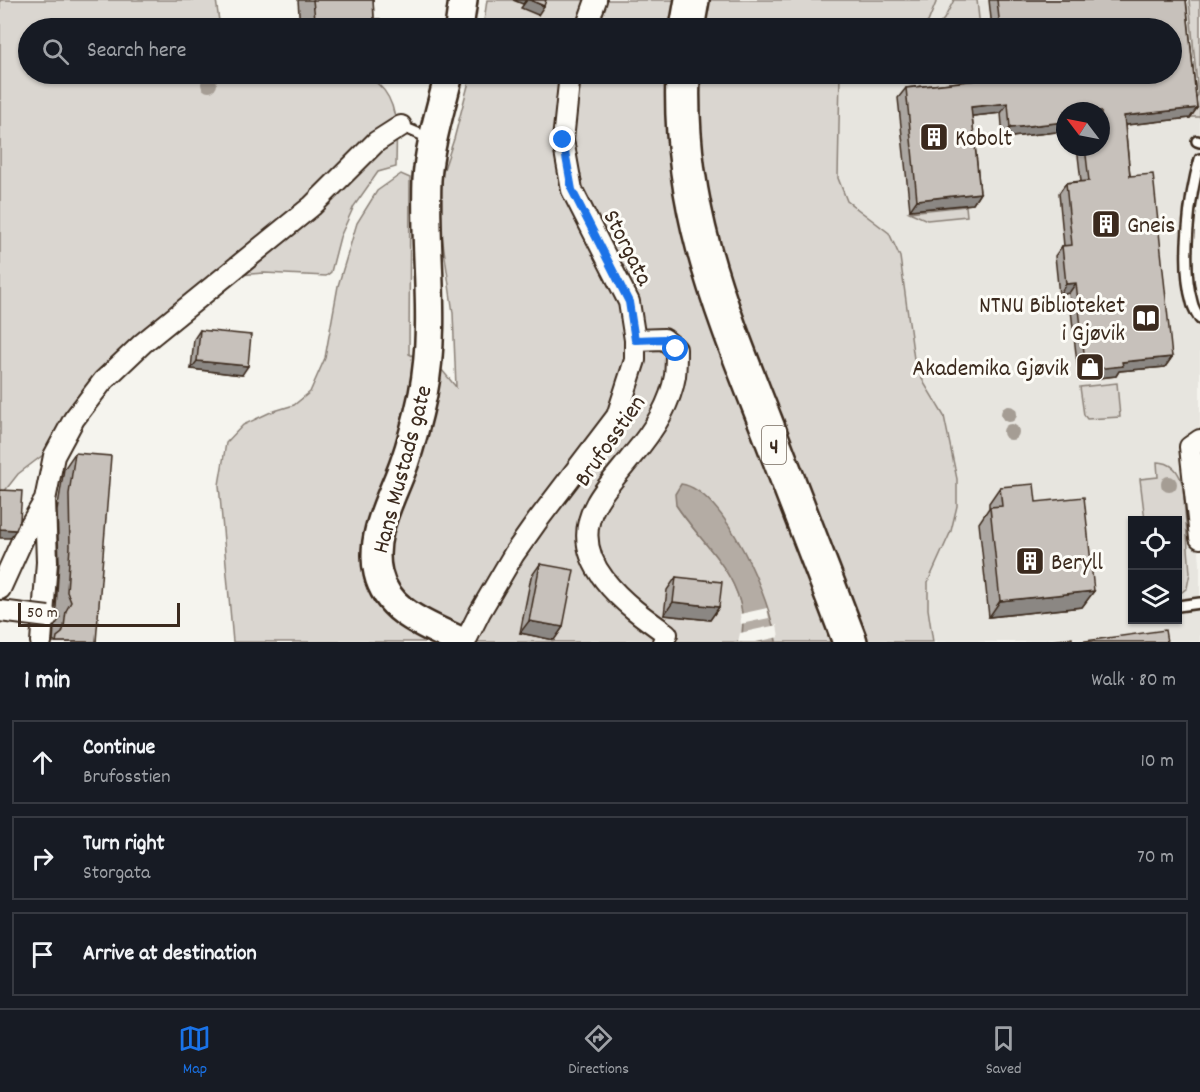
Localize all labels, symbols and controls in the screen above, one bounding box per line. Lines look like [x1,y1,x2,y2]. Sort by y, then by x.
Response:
search box [18,18,1182,84]
icon: search [39,35,72,68]
text: Search here [87,36,186,67]
north arrow [1056,102,1110,156]
building icon: Kobolt [918,121,950,153]
place label: Kobolt [955,123,1013,157]
route end [549,126,575,152]
street label: Storgata [593,205,660,293]
building icon: Gneis [1090,208,1122,240]
place label: Gneis [1127,210,1175,244]
place label: NTNU Biblioteket i Gjøvik [979,290,1125,352]
library icon: NTNU Biblioteket i Gjøvik [1130,302,1162,334]
route start [662,335,688,361]
shop icon: Akademika Gjøvik [1074,351,1106,383]
place label: Akademika Gjøvik [912,353,1069,387]
street label: Hans Mustads gate [365,382,443,558]
street label: Brufosstien [567,389,655,494]
road number: 4 [762,426,786,464]
map controls [1128,516,1182,624]
button: locate [1128,516,1182,570]
building icon: Beryll [1014,545,1046,577]
place label: Beryll [1051,547,1103,581]
button: layers [1128,570,1182,624]
scale bar [18,600,180,628]
text: 50 m [27,602,58,625]
text: 1 min [24,663,70,700]
text: Walk · 80 m [1091,667,1176,695]
text: Continue [83,733,155,764]
icon: ahead [26,746,59,779]
text: 10 m [1140,748,1174,776]
text: Brufosstien [83,764,170,792]
text: Turn right [83,829,165,860]
icon: right [26,842,59,875]
text: 70 m [1137,844,1174,872]
text: Storgata [83,860,150,888]
icon: arrive [26,938,59,971]
text: Arrive at destination [83,939,257,970]
tab: Map [178,1022,211,1081]
tab: Directions [568,1022,629,1081]
tab: Saved [986,1022,1022,1081]

